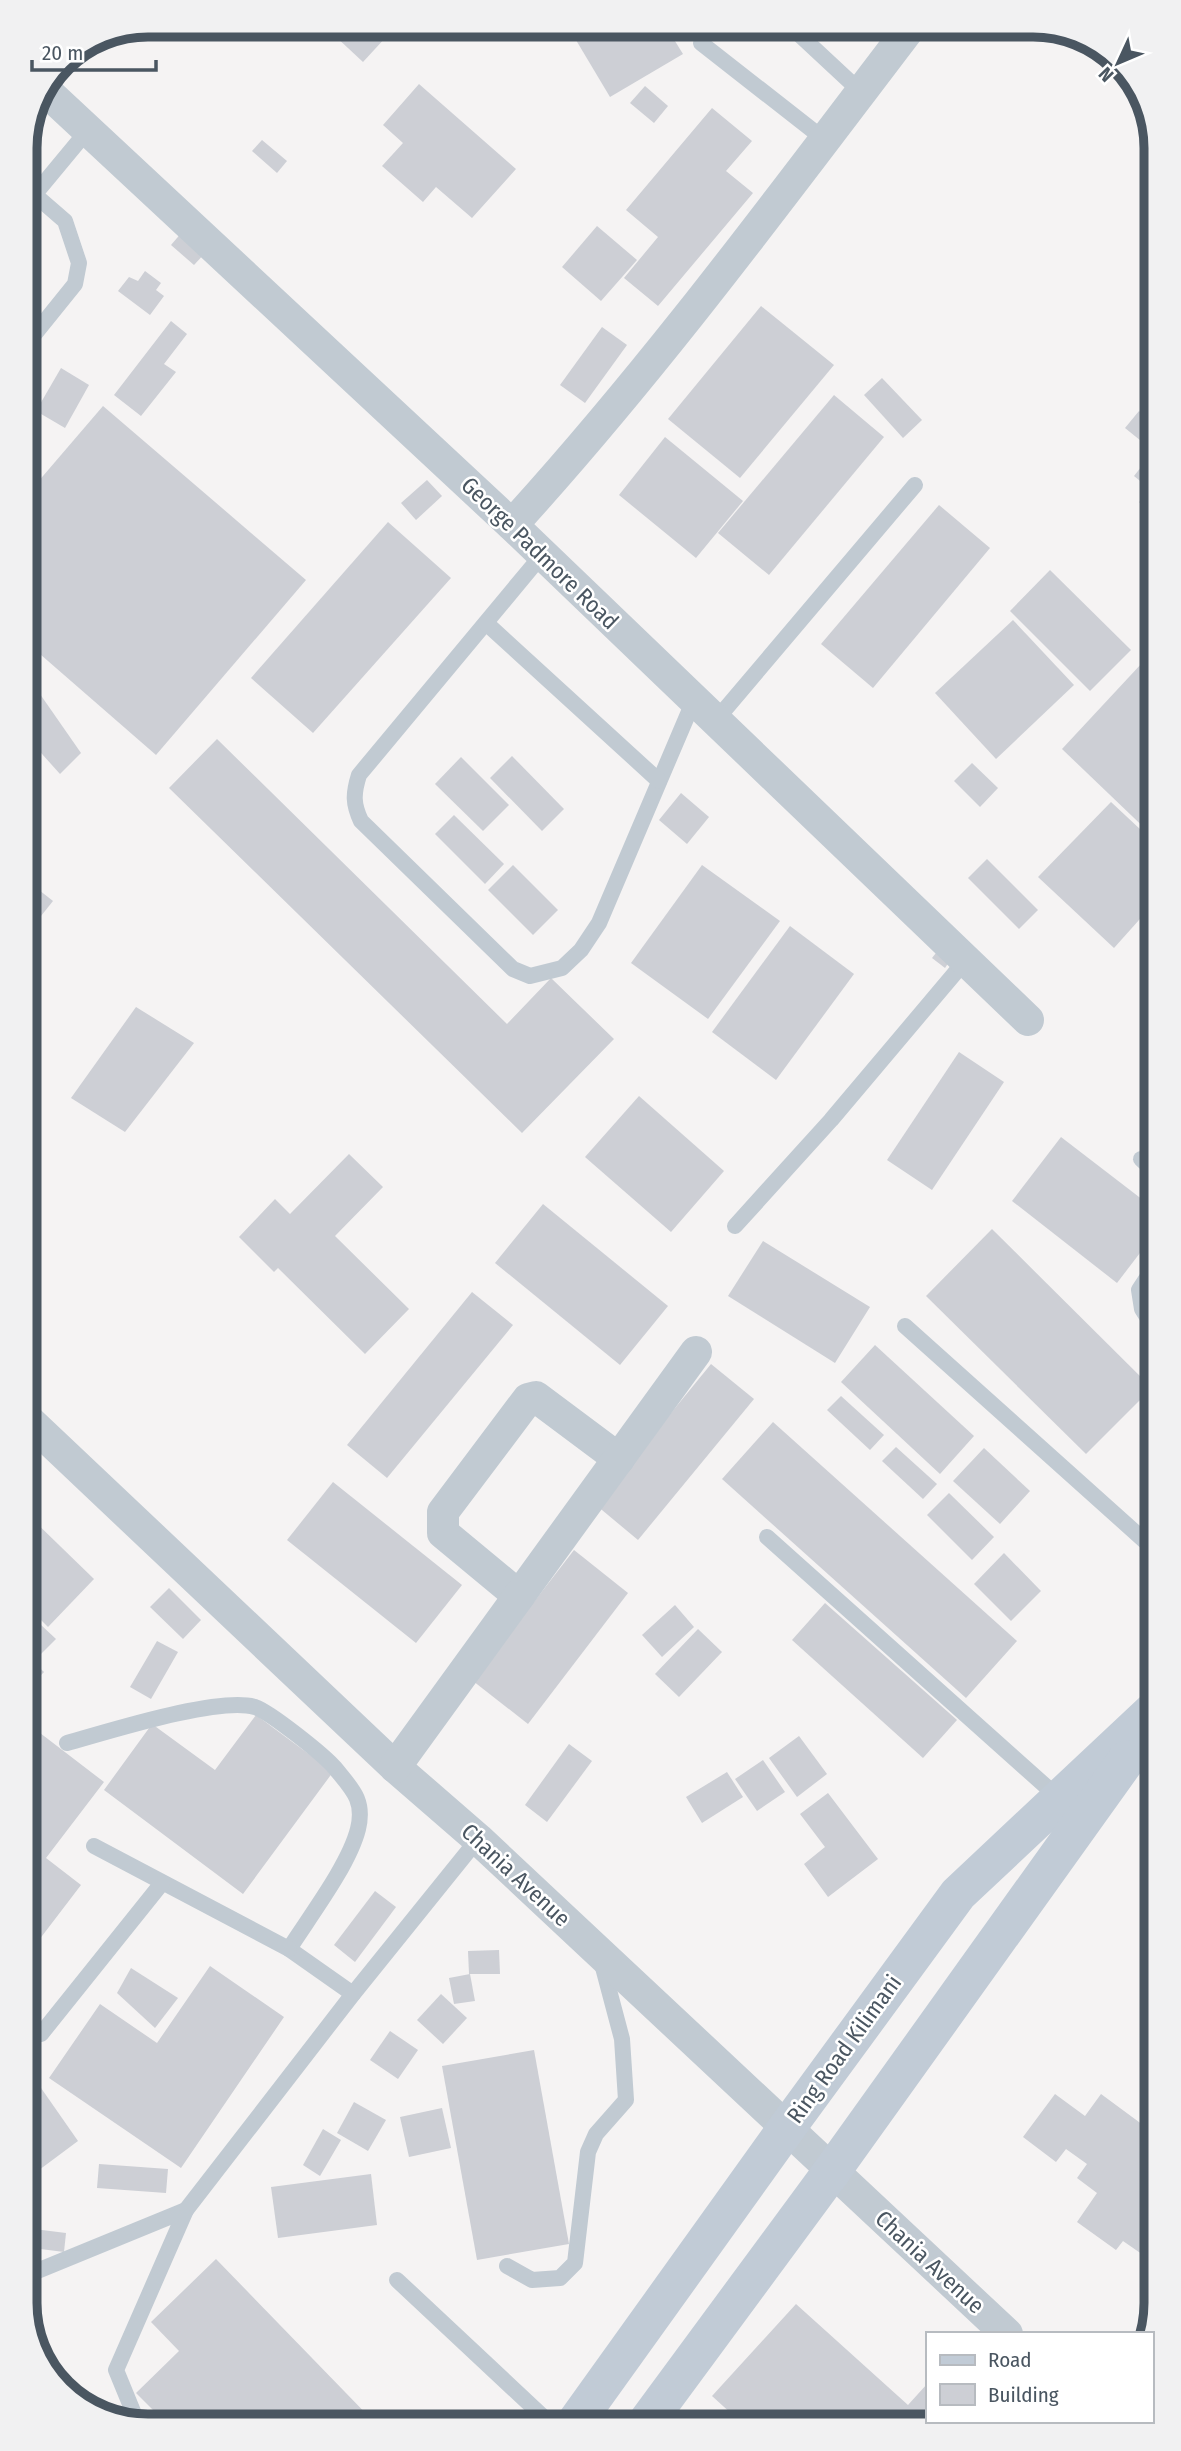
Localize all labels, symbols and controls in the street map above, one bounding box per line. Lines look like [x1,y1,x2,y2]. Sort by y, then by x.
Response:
scale bar [32,28,156,72]
north arrow [1083,28,1153,98]
text: 20 m [42,40,83,66]
text: N [1094,62,1118,87]
street label: George Padmore Road [456,471,624,635]
street label: Chania Avenue [456,1818,576,1932]
street label: Ring Road Kilimani [781,1969,907,2129]
street label: Chania Avenue [870,2205,990,2319]
legend [926,2332,1153,2423]
text: Road [988,2347,1032,2373]
text: Building [988,2382,1059,2408]

